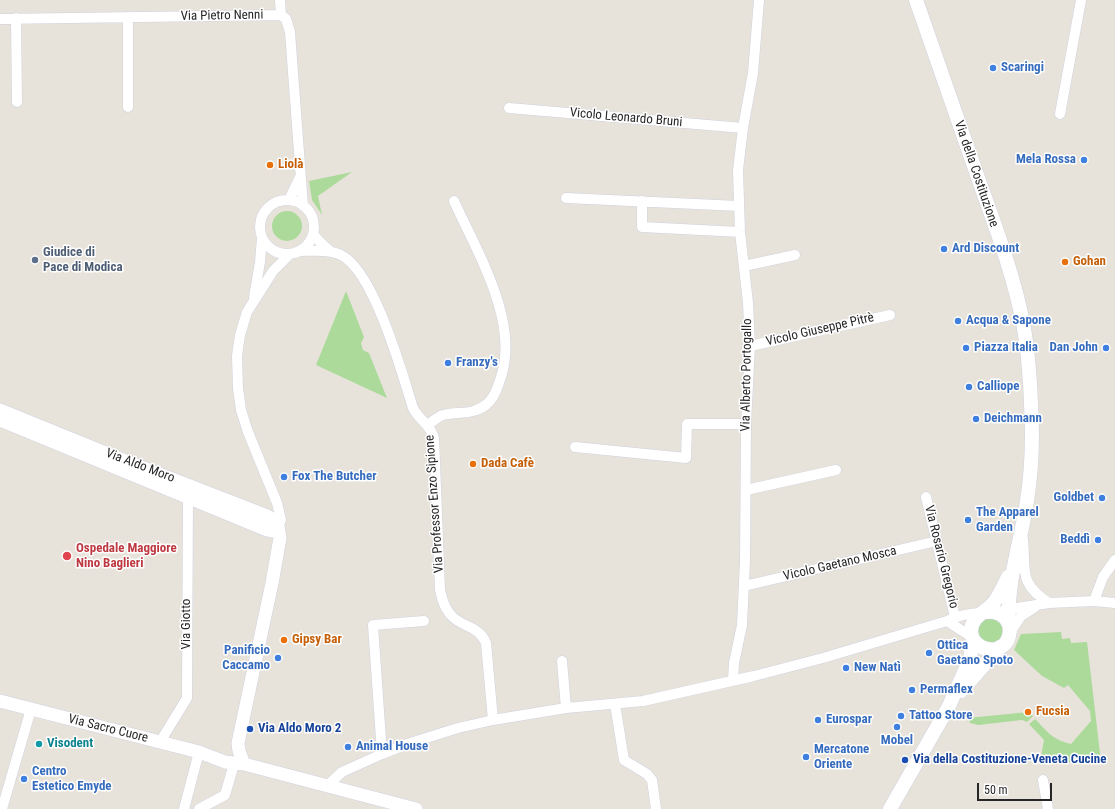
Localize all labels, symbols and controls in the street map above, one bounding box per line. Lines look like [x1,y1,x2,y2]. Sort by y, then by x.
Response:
street label: Via Pietro Nenni [181,7,263,25]
place label: Scaringi [1001,60,1044,76]
marker: Scaringi [988,63,998,73]
street label: Vicolo Leonardo Bruni [569,105,683,131]
street label: Via della Costituzione [950,119,1002,229]
place label: Mela Rossa [1016,152,1076,168]
marker: Mela Rossa [1079,155,1089,165]
place label: Liolà [278,157,303,173]
marker: Liolà [265,160,275,170]
place label: Ard Discount [952,241,1019,257]
marker: Ard Discount [939,244,949,254]
place label: Giudice di Pace di Modica [43,245,123,276]
place label: Gohan [1073,254,1106,270]
marker: Giudice di Pace di Modica [30,255,40,265]
marker: Gohan [1060,257,1070,267]
street label: Vicolo Giuseppe Pitrè [765,310,875,350]
place label: Acqua & Sapone [966,313,1051,329]
marker: Acqua & Sapone [953,316,963,326]
street label: Via Alberto Portogallo [738,318,756,432]
place label: Piazza Italia [974,340,1038,356]
place label: Dan John [1049,340,1098,356]
marker: Piazza Italia [961,343,971,353]
marker: Dan John [1101,343,1111,353]
place label: Franzy's [456,355,498,371]
marker: Franzy's [443,358,453,368]
place label: Calliope [977,379,1019,395]
marker: Calliope [964,382,974,392]
place label: Deichmann [984,411,1042,427]
marker: Deichmann [971,414,981,424]
street label: Via Professor Enzo Sipione [422,434,448,574]
street label: Via Aldo Moro [103,446,177,486]
place label: Dada Cafè [481,456,534,472]
marker: Dada Cafè [468,459,478,469]
place label: Fox The Butcher [292,469,377,485]
marker: Fox The Butcher [279,472,289,482]
place label: Goldbet [1054,490,1094,506]
marker: Goldbet [1097,493,1107,503]
street label: Via Rosario Gregorio [921,504,961,610]
place label: The Apparel Garden [976,505,1039,536]
marker: The Apparel Garden [963,515,973,525]
place label: Beddì [1060,532,1090,548]
marker: Beddì [1093,535,1103,545]
place label: Ospedale Maggiore Nino Baglieri [76,541,177,572]
street label: Vicolo Gaetano Mosca [782,543,898,585]
marker: Ospedale Maggiore Nino Baglieri [61,550,73,562]
street label: Via Giotto [179,599,195,649]
place label: Gipsy Bar [292,632,342,648]
marker: Gipsy Bar [279,635,289,645]
place label: Ottica Gaetano Spoto [937,638,1013,669]
place label: Panificio Caccamo [222,643,270,674]
marker: Ottica Gaetano Spoto [924,648,934,658]
marker: Panificio Caccamo [273,653,283,663]
place label: New Natì [854,660,901,676]
marker: New Natì [841,663,851,673]
place label: Permaflex [920,682,973,698]
marker: Permaflex [907,685,917,695]
place label: Fucsia [1036,704,1070,720]
marker: Fucsia [1023,707,1033,717]
place label: Tattoo Store [909,708,973,724]
marker: Tattoo Store [896,711,906,721]
street label: Via Sacro Cuore [66,712,150,746]
place label: Eurospar [826,712,872,728]
marker: Eurospar [813,715,823,725]
place label: Via Aldo Moro 2 [258,721,341,737]
marker: Mobel [892,722,902,732]
marker: Via Aldo Moro 2 [245,724,255,734]
place label: Mobel [881,733,913,749]
place label: Visodent [47,736,93,752]
marker: Visodent [34,739,44,749]
place label: Animal House [356,739,428,755]
marker: Animal House [343,742,353,752]
place label: Mercatone Oriente [814,742,869,773]
marker: Mercatone Oriente [801,752,811,762]
place label: Via della Costituzione-Veneta Cucine [913,752,1106,768]
marker: Via della Costituzione-Veneta Cucine [900,755,910,765]
place label: Centro Estetico Emyde [32,764,112,795]
marker: Centro Estetico Emyde [19,774,29,784]
scale bar [979,775,1054,801]
text: 50 m [984,783,1008,797]

